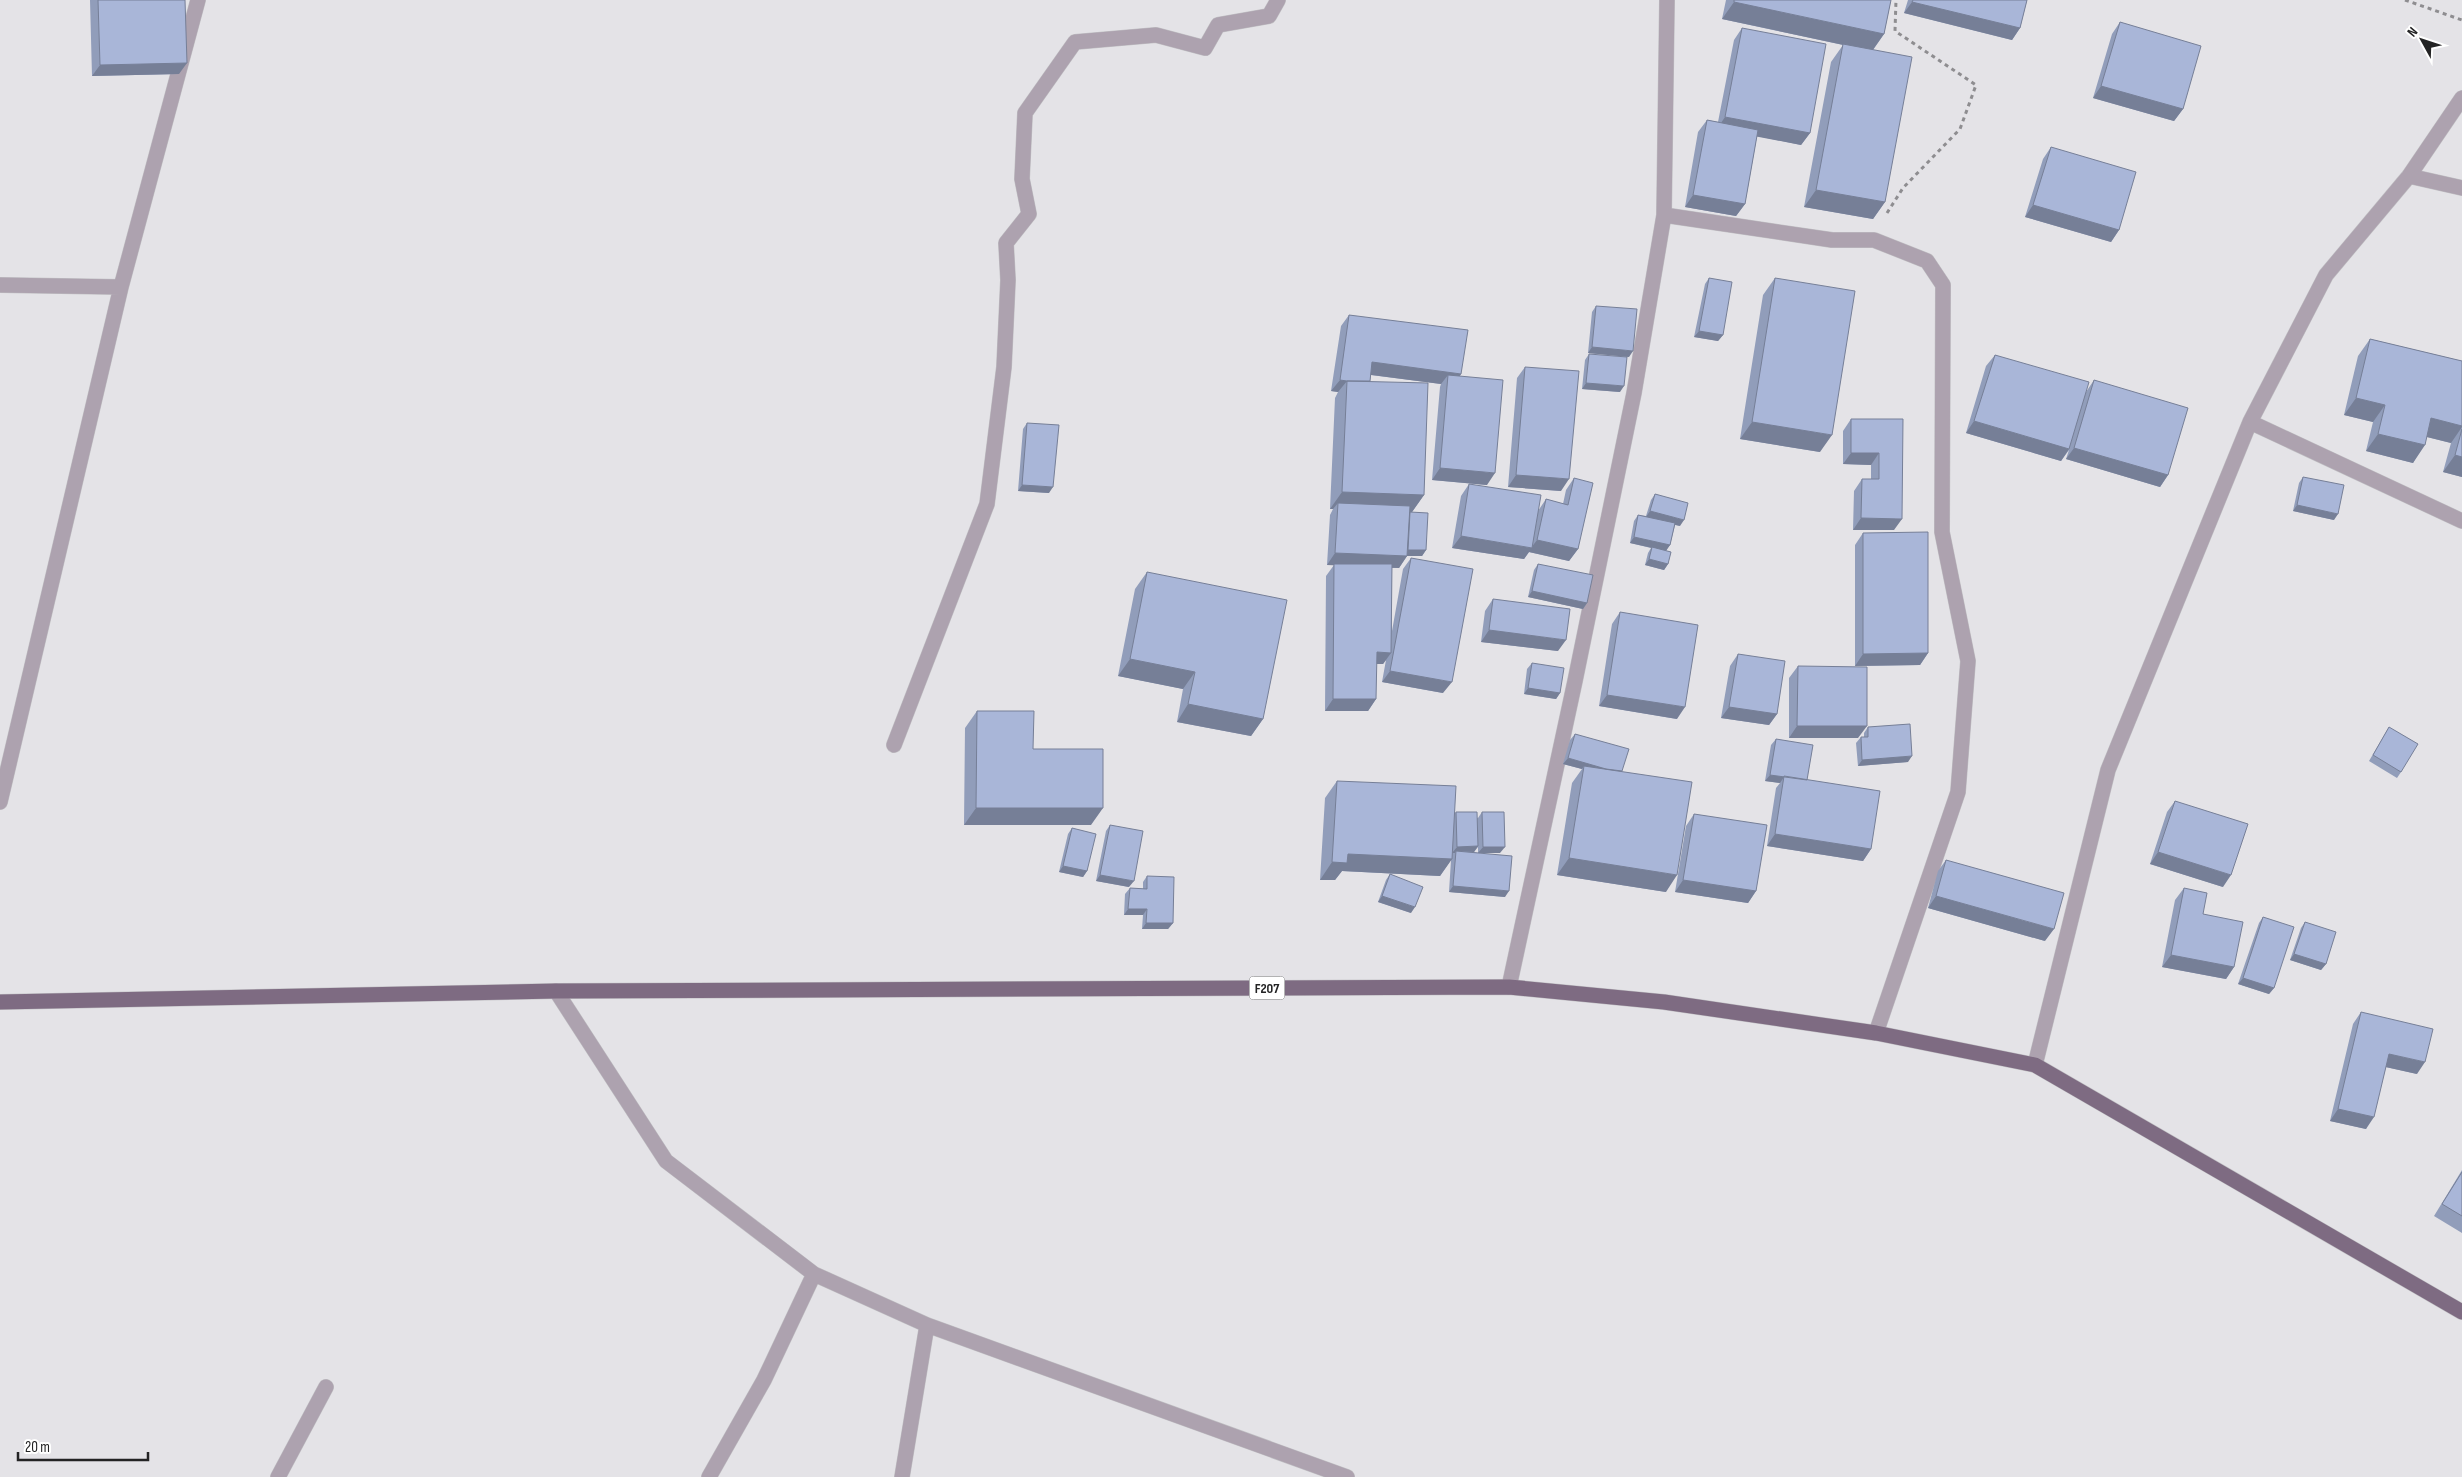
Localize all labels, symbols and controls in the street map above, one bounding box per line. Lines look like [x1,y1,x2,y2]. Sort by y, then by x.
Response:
north arrow [2397,15,2447,65]
text: N [2404,24,2421,40]
road number: F207 [1250,976,1284,1000]
scale bar [18,1430,148,1462]
text: 20 m [25,1438,50,1457]

